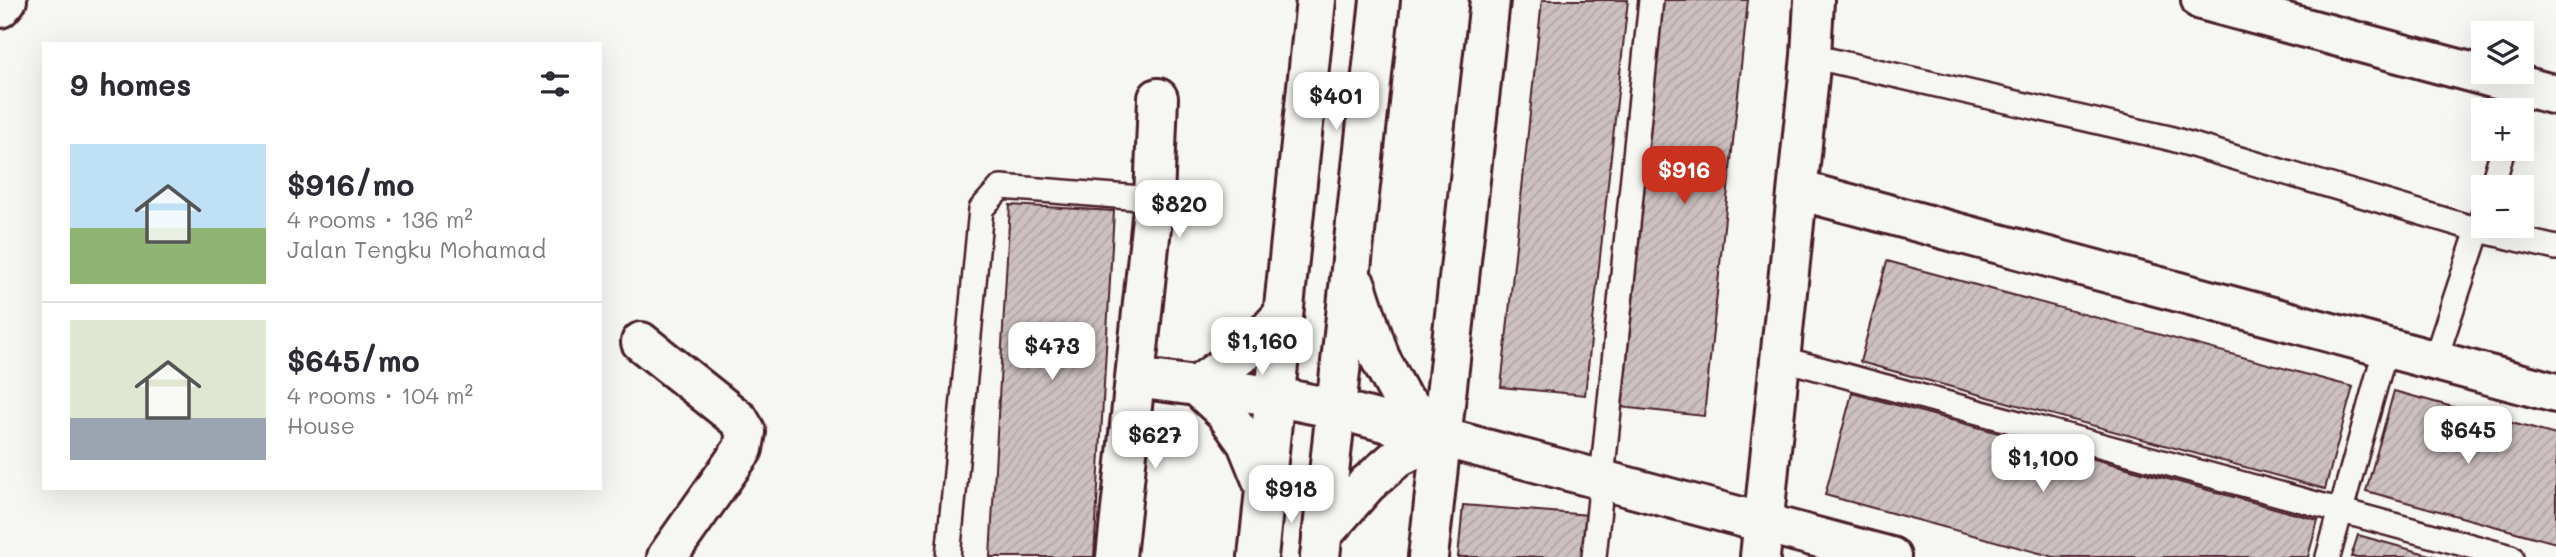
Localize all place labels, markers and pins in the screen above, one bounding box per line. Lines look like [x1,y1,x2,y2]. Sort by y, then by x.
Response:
pin: $401 [1295,72,1377,132]
pin: $916 [1643,146,1725,206]
pin: $820 [1138,180,1220,240]
pin: $1,160 [1205,318,1319,377]
pin: $473 [1011,322,1093,382]
pin: $645 [2427,406,2509,466]
pin: $627 [1114,412,1196,471]
pin: $1,100 [1986,434,2100,494]
pin: $918 [1250,466,1332,525]

